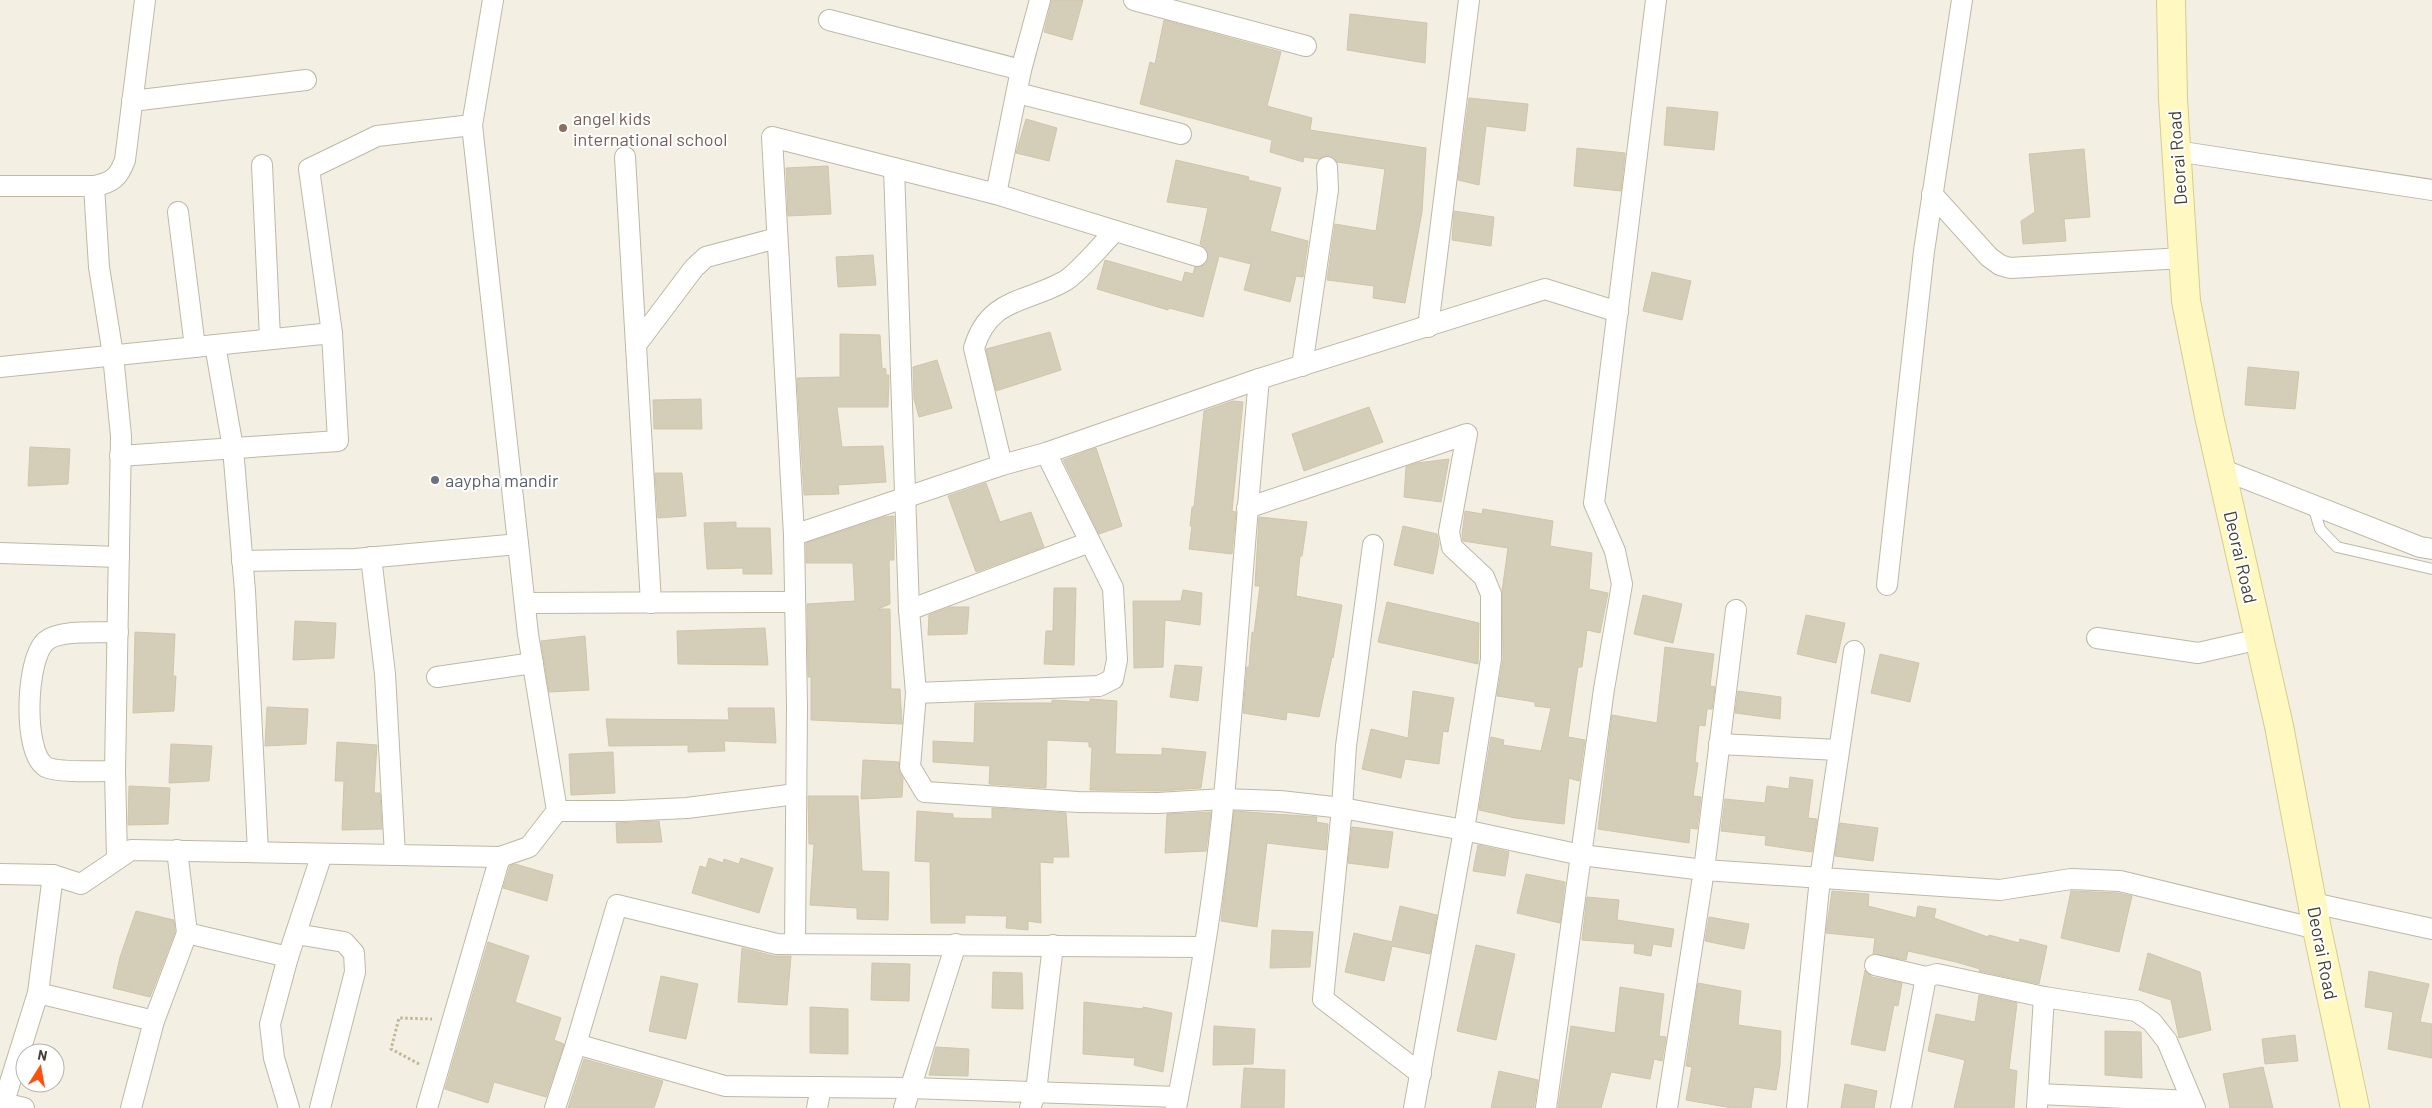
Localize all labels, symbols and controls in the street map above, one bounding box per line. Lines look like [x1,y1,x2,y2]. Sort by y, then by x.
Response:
place label: angel kids international school [573,107,728,150]
street label: Deorai Road [2163,110,2191,206]
marker: angel kids international school [557,122,569,134]
place label: aaypha mandir [445,469,559,491]
marker: aaypha mandir [429,474,441,486]
street label: Deorai Road [2220,509,2262,605]
street label: Deorai Road [2303,905,2343,1001]
north arrow [15,1043,65,1093]
text: N [36,1046,49,1064]

